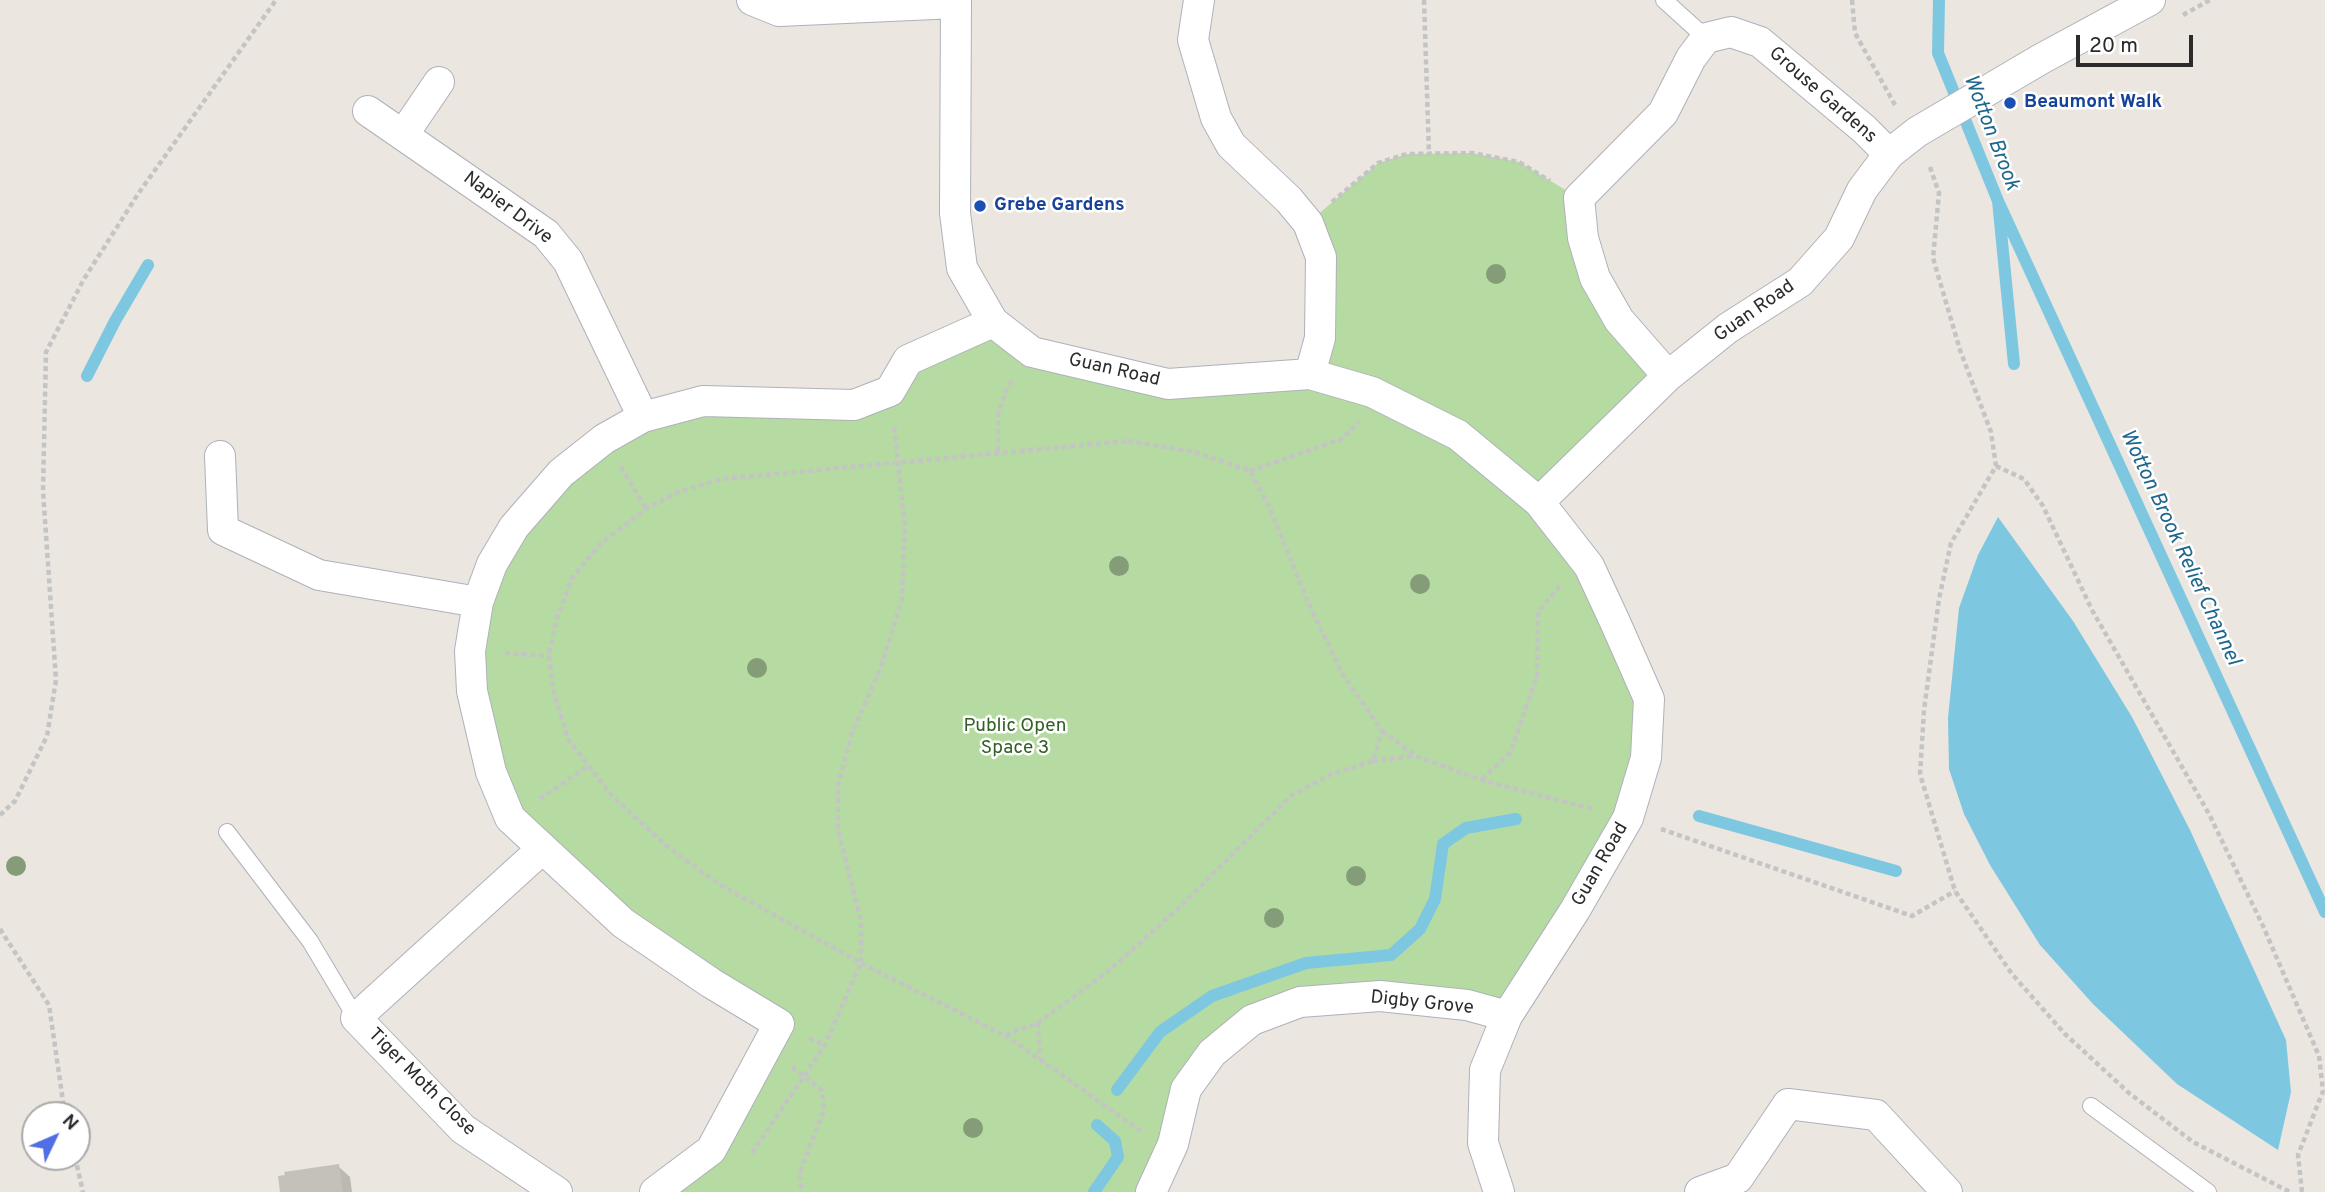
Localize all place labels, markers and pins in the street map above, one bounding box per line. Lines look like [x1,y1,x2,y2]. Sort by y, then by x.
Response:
place label: Beaumont Walk [2024,92,2162,114]
marker: Beaumont Walk [2002,95,2018,111]
place label: Grebe Gardens [994,195,1125,217]
marker: Grebe Gardens [972,198,988,214]

